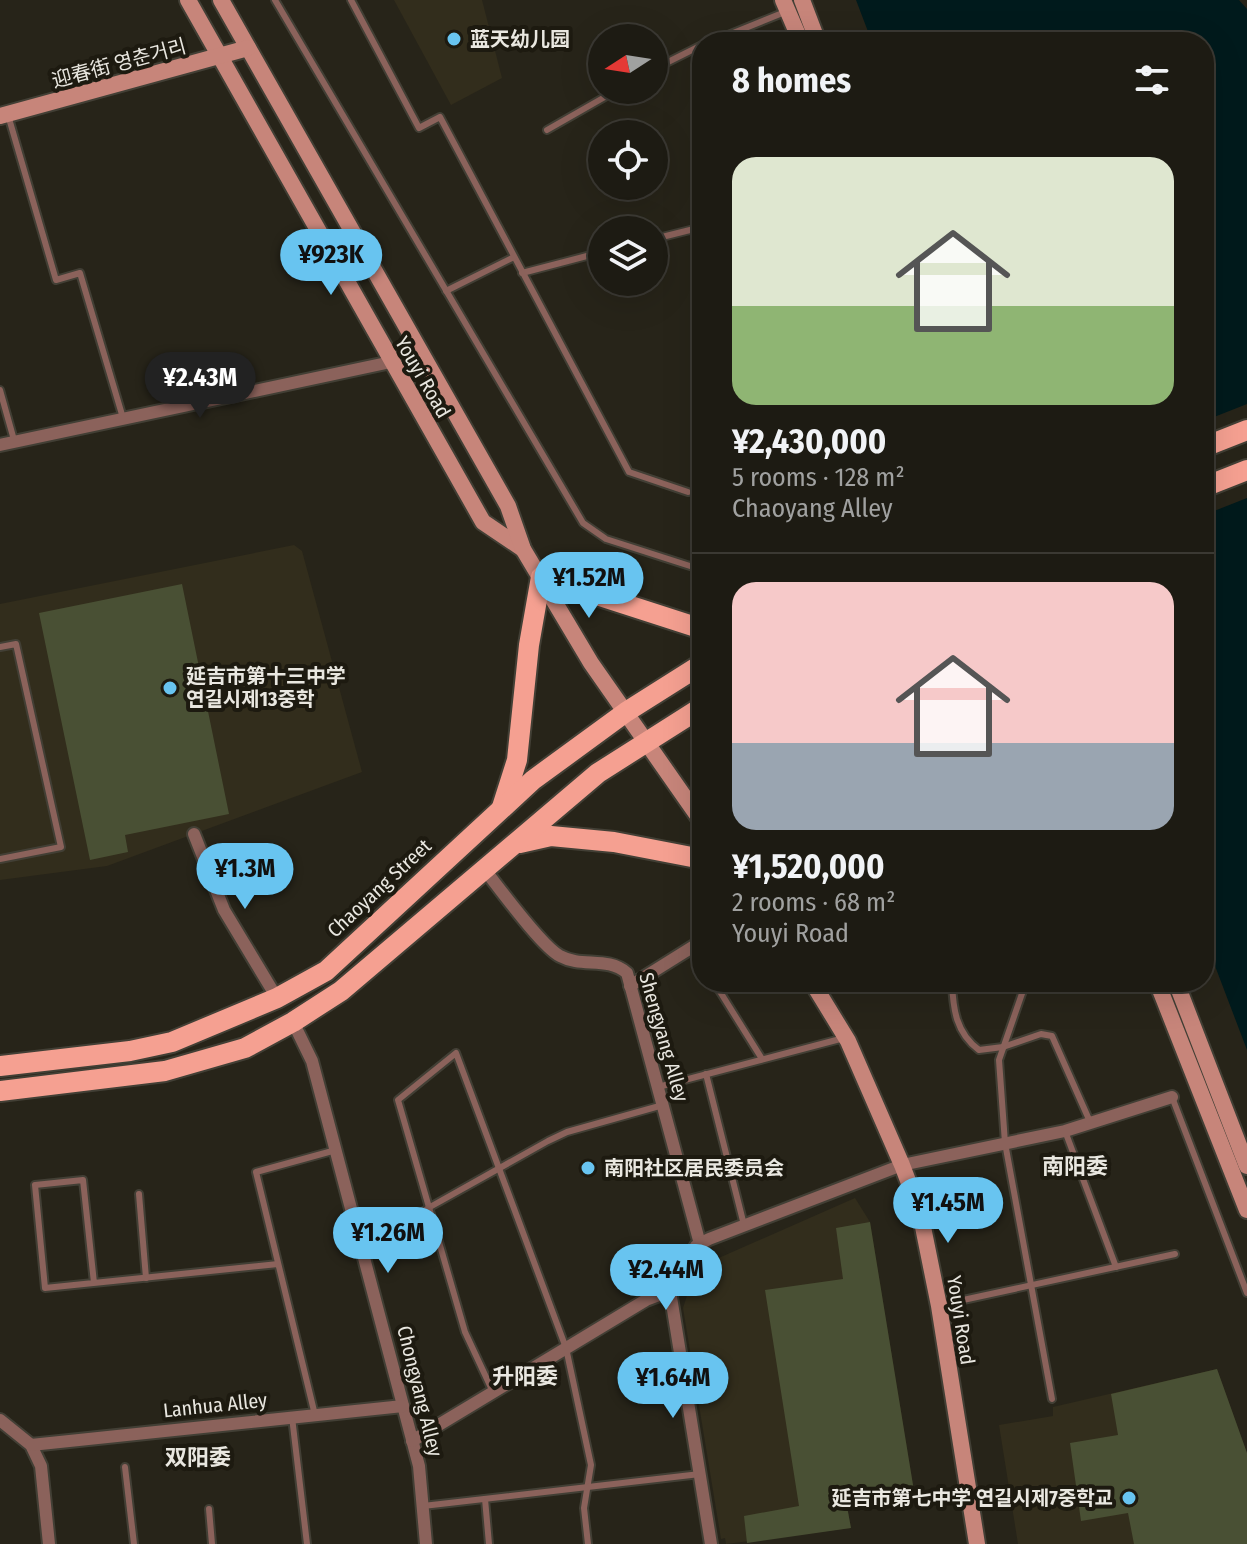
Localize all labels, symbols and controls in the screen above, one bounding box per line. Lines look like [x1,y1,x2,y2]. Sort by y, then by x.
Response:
north arrow [588,24,668,104]
map controls [588,24,668,296]
place label: 蓝天幼儿园 [470,27,570,51]
marker: 蓝天幼儿园 [445,30,463,48]
street label: 迎春街 영춘거리 [49,34,189,92]
icon: filters [1130,58,1174,102]
text: 8 homes [732,60,851,101]
button: locate [588,120,668,200]
icon: home [881,209,1025,353]
button: layers [588,216,668,296]
pin: ¥923K [275,229,387,297]
text: ¥923K [298,239,364,270]
street label: Youyi Road [390,332,456,422]
pin: ¥2.43M [135,352,265,420]
text: ¥2.43M [163,362,237,393]
text: ¥2,430,000 [732,421,886,462]
text: 5 rooms · 128 m² [732,462,905,493]
text: Chaoyang Alley [732,493,893,524]
pin: ¥1.52M [524,552,654,620]
text: ¥1.52M [552,562,626,593]
icon: home [881,634,1025,778]
place label: 延吉市第十三中学 연길시제13중학 [186,664,346,711]
marker: 延吉市第十三中学 연길시제13중학 [161,679,179,697]
street label: Chaoyang Street [322,834,436,942]
pin: ¥1.3M [189,843,301,911]
text: ¥1,520,000 [732,846,884,887]
text: ¥1.3M [214,853,276,884]
text: 2 rooms · 68 m² [732,887,895,918]
text: Youyi Road [732,918,849,949]
street label: Shengyang Alley [634,970,694,1104]
district label: 南阳委 [1042,1153,1108,1180]
place label: 南阳社区居民委员会 [604,1156,784,1180]
marker: 南阳社区居民委员会 [579,1159,597,1177]
pin: ¥1.45M [883,1177,1013,1245]
text: ¥1.45M [911,1187,985,1218]
pin: ¥1.26M [323,1207,453,1275]
text: ¥1.26M [351,1217,425,1248]
pin: ¥2.44M [601,1244,731,1312]
text: ¥2.44M [628,1254,704,1285]
street label: Youyi Road [942,1274,980,1366]
street label: Chongyang Alley [392,1323,448,1459]
pin: ¥1.64M [608,1352,738,1420]
text: ¥1.64M [635,1362,711,1393]
district label: 升阳委 [492,1363,558,1390]
street label: Lanhua Alley [162,1388,268,1422]
district label: 双阳委 [165,1444,231,1471]
place label: 延吉市第七中学 연길시제7중학교 [832,1486,1113,1510]
marker: 延吉市第七中学 연길시제7중학교 [1120,1489,1138,1507]

